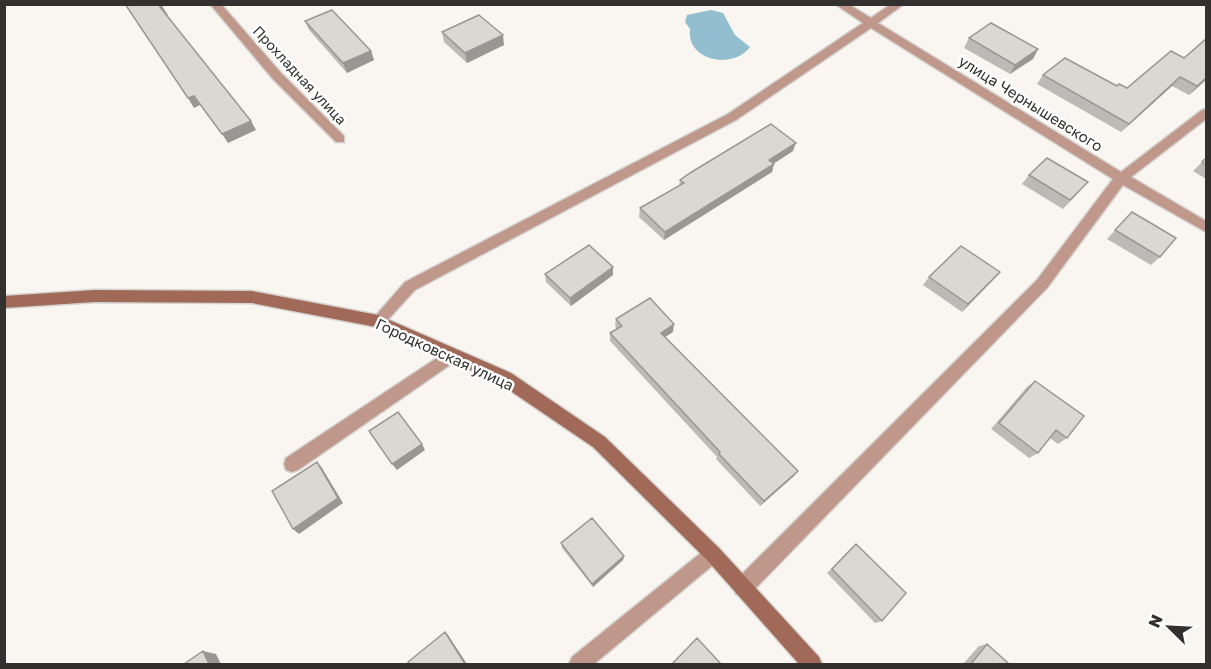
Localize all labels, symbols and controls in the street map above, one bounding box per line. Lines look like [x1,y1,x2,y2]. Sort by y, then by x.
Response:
street label: Прохладная улица [250,22,350,128]
street label: улица Чернышевского [956,51,1106,155]
street label: Городковская улица [373,314,517,394]
north arrow [1139,597,1199,657]
text: N [1144,611,1167,631]

